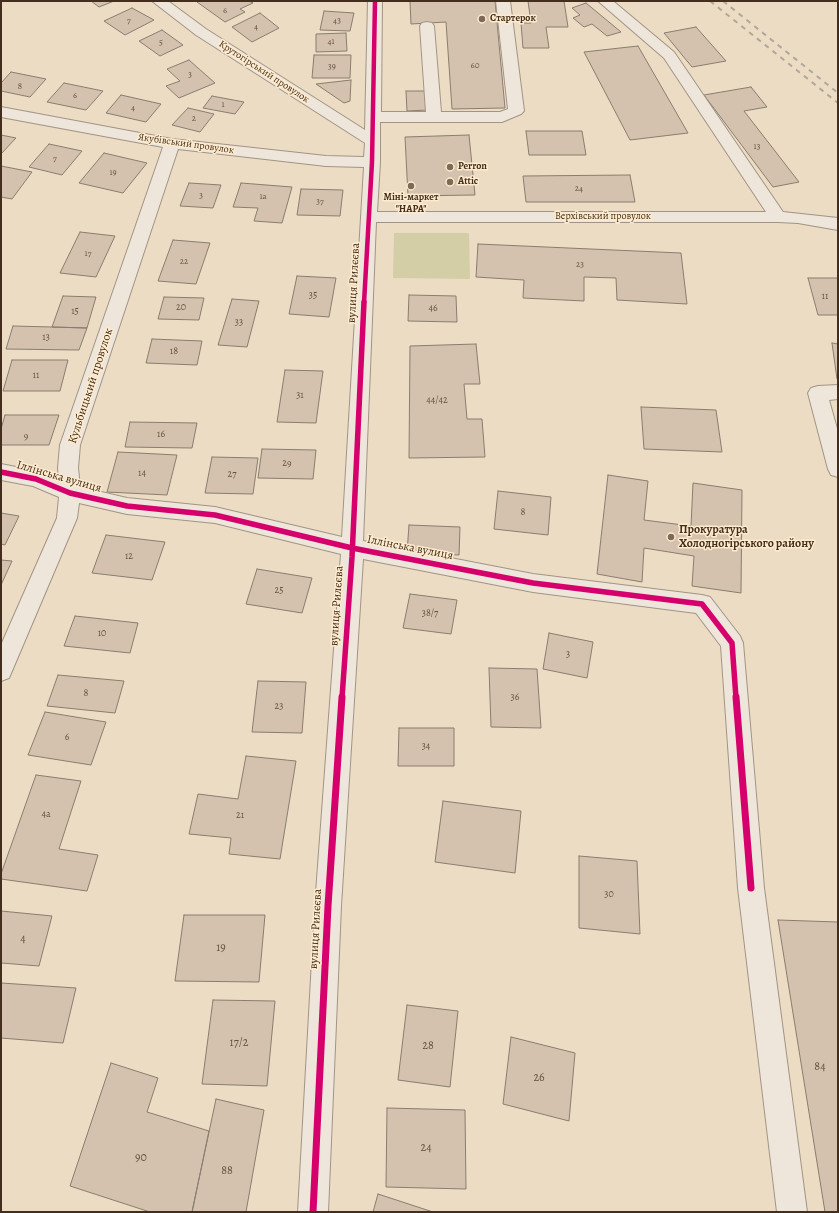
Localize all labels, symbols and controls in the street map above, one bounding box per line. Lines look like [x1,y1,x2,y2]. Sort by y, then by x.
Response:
house number: 6 [223,6,227,16]
place label: Стартерок [490,13,536,25]
marker: Стартерок [477,14,487,24]
house number: 7 [127,16,131,26]
house number: 43 [333,16,341,26]
house number: 4 [254,22,258,32]
house number: 41 [327,37,335,47]
house number: 5 [159,38,163,48]
street label: Крутогірський провулок [216,38,312,106]
house number: 60 [471,61,479,71]
house number: 39 [328,62,336,72]
house number: 3 [188,70,192,80]
house number: 8 [18,82,22,92]
house number: 6 [73,91,77,101]
house number: 1 [221,100,225,110]
house number: 4 [131,103,135,113]
house number: 2 [192,114,196,124]
street label: Якубівський провулок [137,131,235,157]
house number: 13 [754,142,760,152]
house number: 7 [53,154,57,164]
place label: Perron [458,161,487,173]
marker: Perron [445,162,455,172]
house number: 19 [109,168,117,178]
place label: Attic [458,176,478,188]
marker: Attic [445,177,455,187]
marker: Міні-маркет "НАРА" [406,181,416,191]
house number: 24 [575,184,583,194]
house number: 3 [199,191,203,201]
house number: 1а [259,192,267,202]
place label: Міні-маркет "НАРА" [384,192,438,216]
house number: 37 [316,197,324,207]
street label: Верхівський провулок [555,211,651,223]
street label: вулиця Рилєєва [345,242,363,324]
house number: 17 [85,249,91,259]
house number: 22 [180,257,188,267]
house number: 23 [576,260,584,270]
house number: 35 [309,290,317,302]
house number: 11 [822,291,828,303]
house number: 20 [176,302,186,314]
house number: 46 [428,303,438,315]
house number: 15 [71,306,79,318]
house number: 33 [235,317,243,329]
street label: Кульбицький провулок [66,326,116,446]
house number: 13 [42,332,50,344]
house number: 18 [170,346,178,358]
house number: 11 [33,370,39,382]
house number: 31 [296,390,304,402]
house number: 44/42 [426,395,448,407]
house number: 16 [157,429,165,441]
house number: 9 [24,431,28,443]
street label: Іллінська вулиця [15,458,103,496]
house number: 29 [282,458,292,470]
house number: 14 [138,468,146,480]
house number: 27 [228,469,236,481]
house number: 8 [521,507,525,519]
place label: Прокуратура Холодногірського району [679,523,814,551]
marker: Прокуратура Холодногірського району [666,532,676,542]
street label: Іллінська вулиця [366,533,454,563]
house number: 12 [125,551,133,563]
street label: вулиця Рилєєва [327,565,347,647]
house number: 25 [274,585,284,597]
house number: 38/7 [422,608,438,620]
house number: 10 [98,628,106,640]
house number: 3 [566,649,570,661]
house number: 8 [84,688,88,700]
house number: 36 [511,692,519,704]
house number: 23 [275,701,283,713]
house number: 6 [65,732,69,744]
house number: 34 [422,741,430,753]
house number: 4а [41,809,51,821]
house number: 21 [236,810,244,822]
street label: вулиця Рилєєва [307,888,325,970]
house number: 30 [604,889,614,901]
house number: 4 [20,932,26,946]
house number: 19 [216,941,226,955]
house number: 17/2 [230,1036,248,1050]
house number: 28 [422,1039,434,1053]
house number: 84 [814,1060,826,1074]
house number: 26 [533,1071,545,1085]
house number: 24 [420,1141,432,1155]
house number: 90 [135,1151,147,1165]
house number: 88 [221,1164,233,1178]

